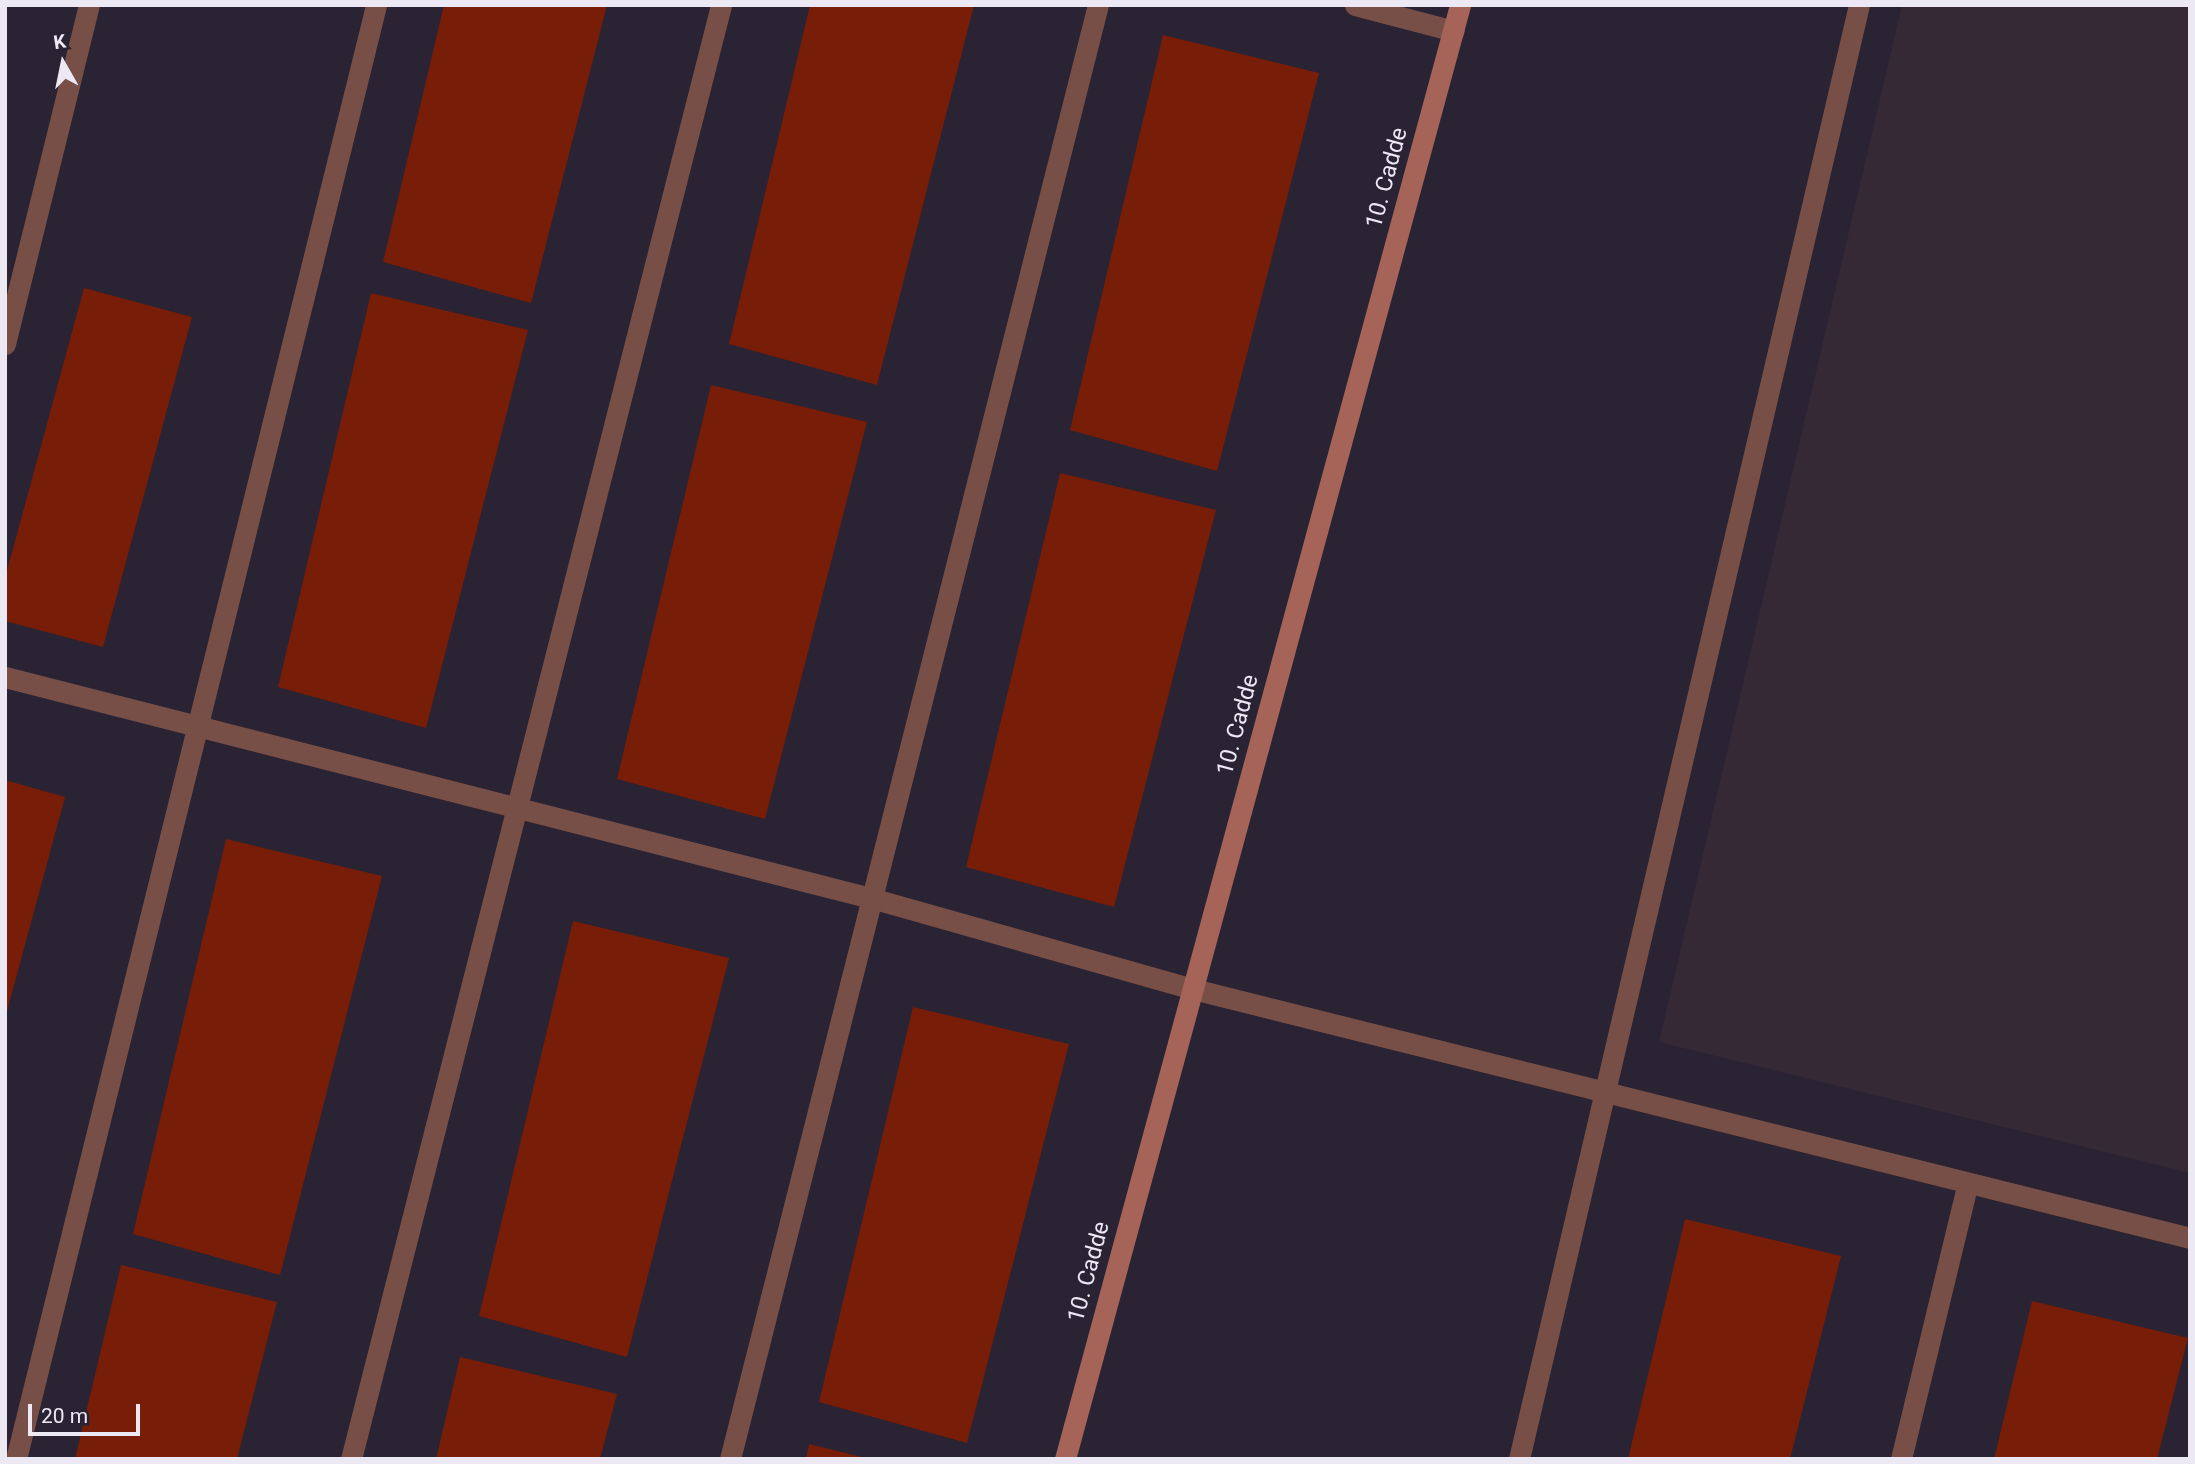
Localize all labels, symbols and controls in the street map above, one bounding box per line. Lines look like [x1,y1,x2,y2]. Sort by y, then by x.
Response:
north arrow [28,28,98,98]
text: K [52,29,67,54]
street label: 10. Cadde [1360,125,1414,231]
street label: 10. Cadde [1211,672,1265,778]
street label: 10. Cadde [1062,1219,1116,1325]
scale bar [32,1390,144,1434]
text: 20 m [41,1404,88,1428]

